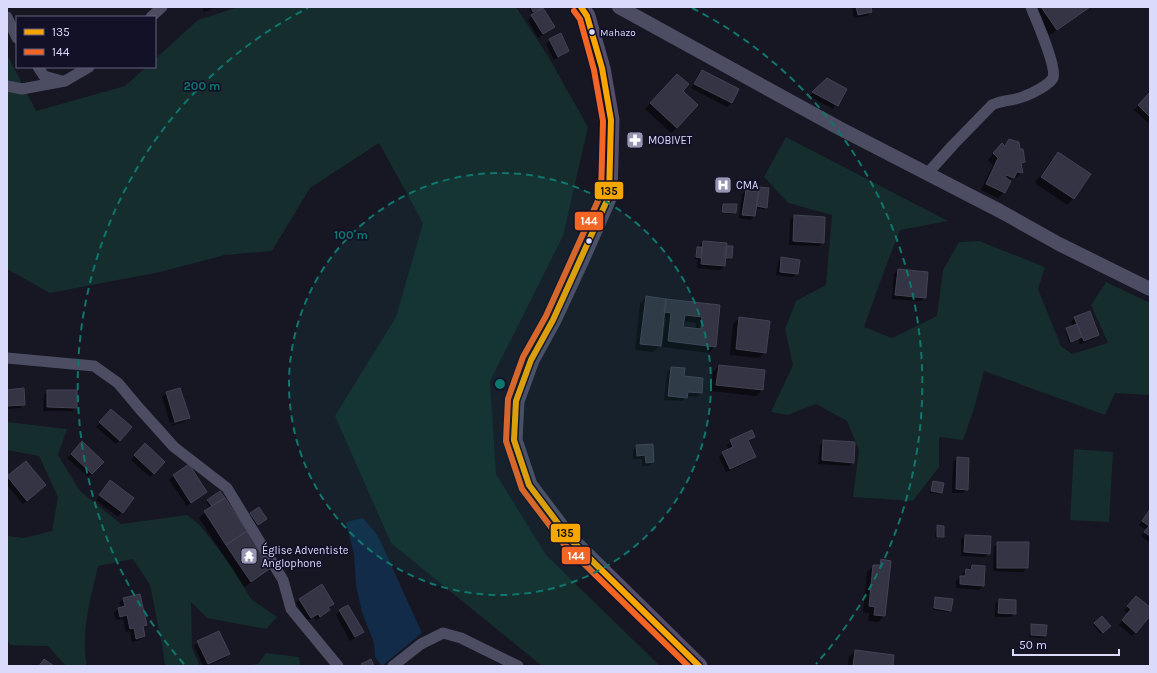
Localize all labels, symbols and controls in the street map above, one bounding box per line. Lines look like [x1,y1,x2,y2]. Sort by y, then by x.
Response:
legend [16,16,156,68]
text: 135 [52,25,70,39]
marker: Mahazo [587,27,597,37]
place label: Mahazo [600,27,636,39]
text: 144 [52,45,70,59]
text: 200 m [184,79,220,93]
pharmacy icon: MOBIVET [625,130,645,150]
place label: MOBIVET [648,134,693,147]
hospital icon: CMA [713,175,733,195]
place label: CMA [736,179,759,192]
line badge: 135 [594,181,624,200]
text: 135 [600,185,618,198]
line badge: 144 [574,211,604,231]
text: 144 [580,215,598,228]
text: 100 m [334,228,368,242]
unlabelled marker [584,236,594,246]
centre of rings [493,377,507,391]
line badge: 135 [550,523,581,543]
text: 135 [556,527,574,540]
place label: Église Adventiste Anglophone [262,542,349,570]
temple icon: Église Adventiste Anglophone [239,546,259,566]
line badge: 144 [561,546,591,565]
text: 144 [567,550,585,563]
scale bar [1013,631,1119,657]
text: 50 m [1019,638,1047,652]

